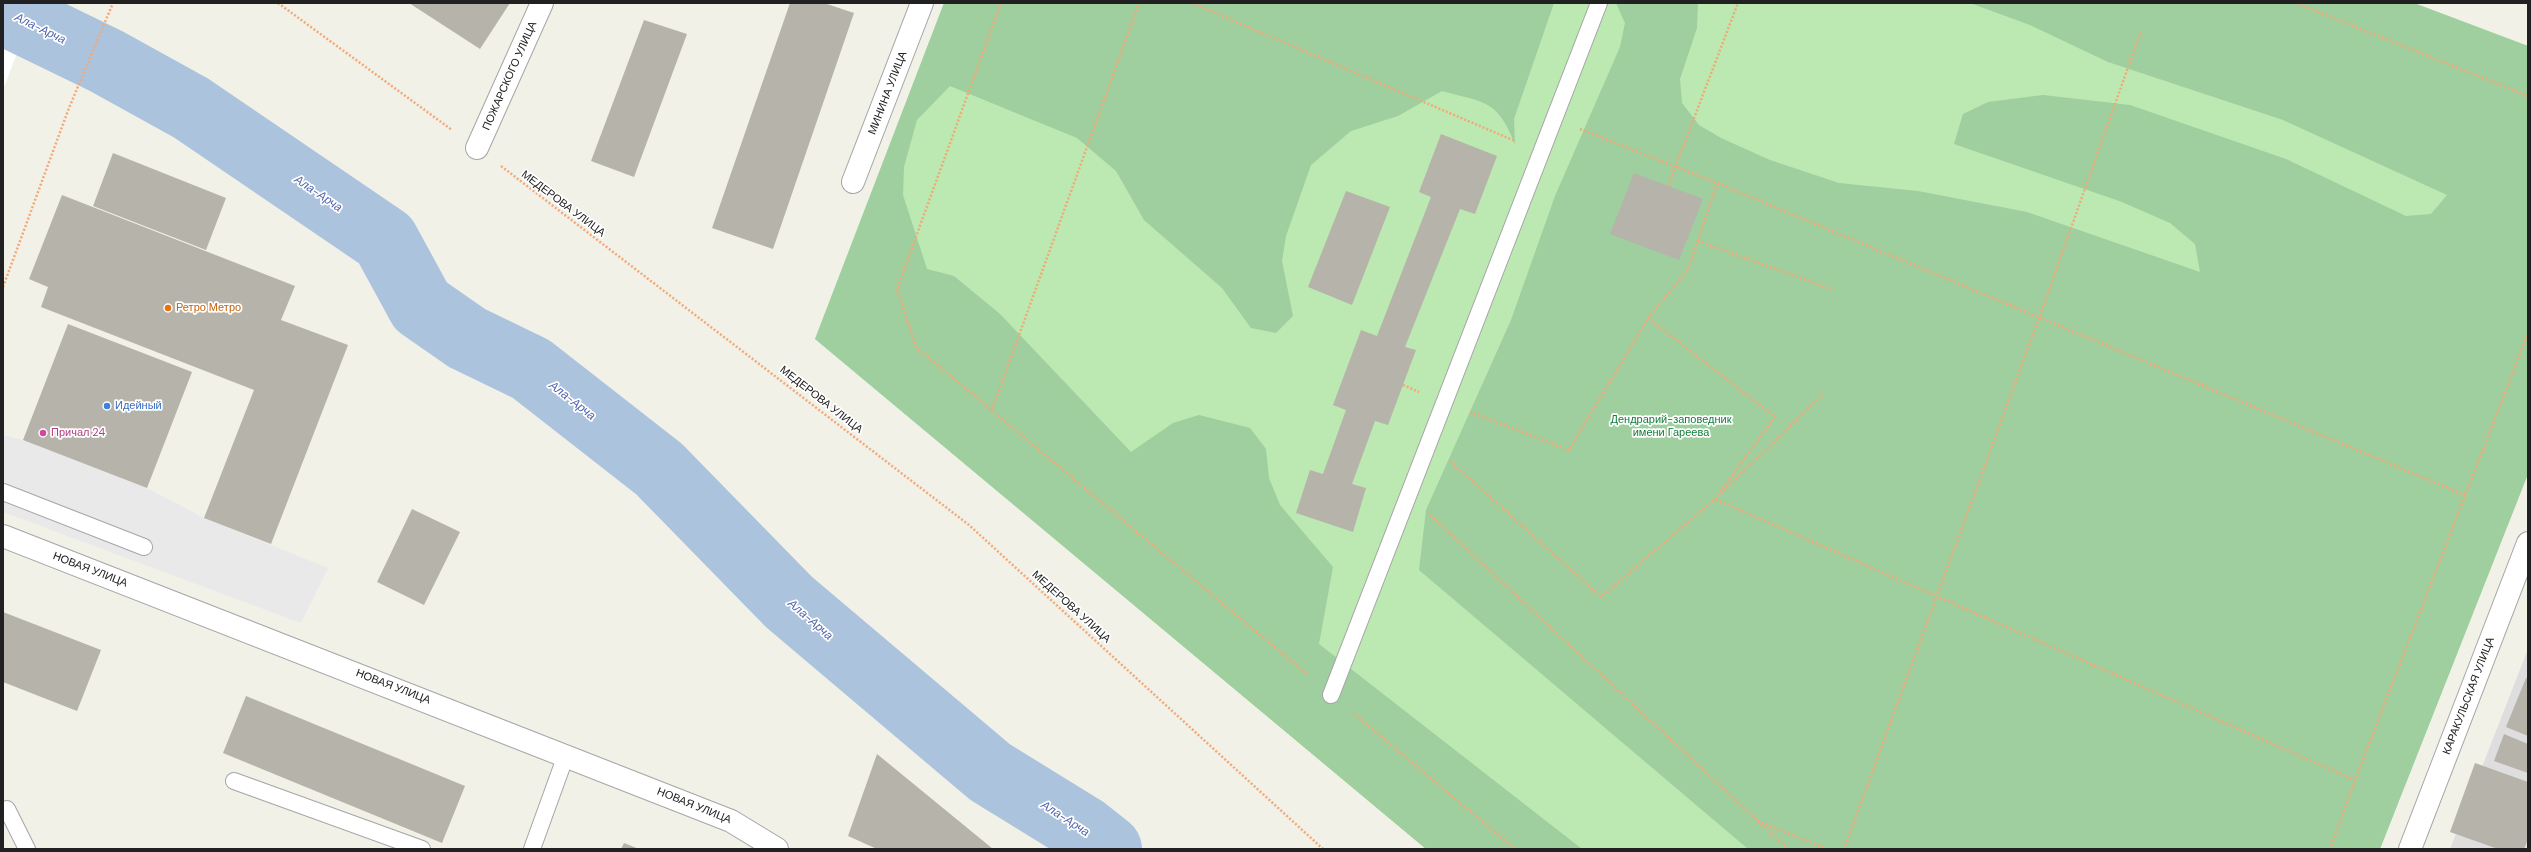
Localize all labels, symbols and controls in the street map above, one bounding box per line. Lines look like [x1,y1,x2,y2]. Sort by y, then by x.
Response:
water label: Ала-Арча [12,11,68,47]
street label: ПОЖАРСКОГО УЛИЦА [480,20,540,132]
street label: МИНИНА УЛИЦА [866,49,910,137]
street label: МЕДЕРОВА УЛИЦА [519,168,607,240]
water label: Ала-Арча [291,173,345,215]
place label: Ретро Метро [176,301,241,315]
marker: Ретро Метро [163,303,173,313]
street label: МЕДЕРОВА УЛИЦА [777,364,865,436]
water label: Ала-Арча [546,379,598,423]
place label: Идейный [115,399,162,413]
marker: Идейный [102,401,112,411]
park label: Дендрарий-заповедник имени Гареева [1611,413,1731,439]
place label: Причал 24 [51,426,105,440]
marker: Причал 24 [38,428,48,438]
street label: НОВАЯ УЛИЦА [51,550,129,590]
street label: МЕДЕРОВА УЛИЦА [1029,568,1113,646]
water label: Ала-Арча [785,597,835,643]
street label: КАРАКУЛЬСКАЯ УЛИЦА [2440,635,2498,757]
street label: НОВАЯ УЛИЦА [354,667,432,707]
street label: НОВАЯ УЛИЦА [655,785,733,827]
water label: Ала-Арча [1038,798,1092,840]

